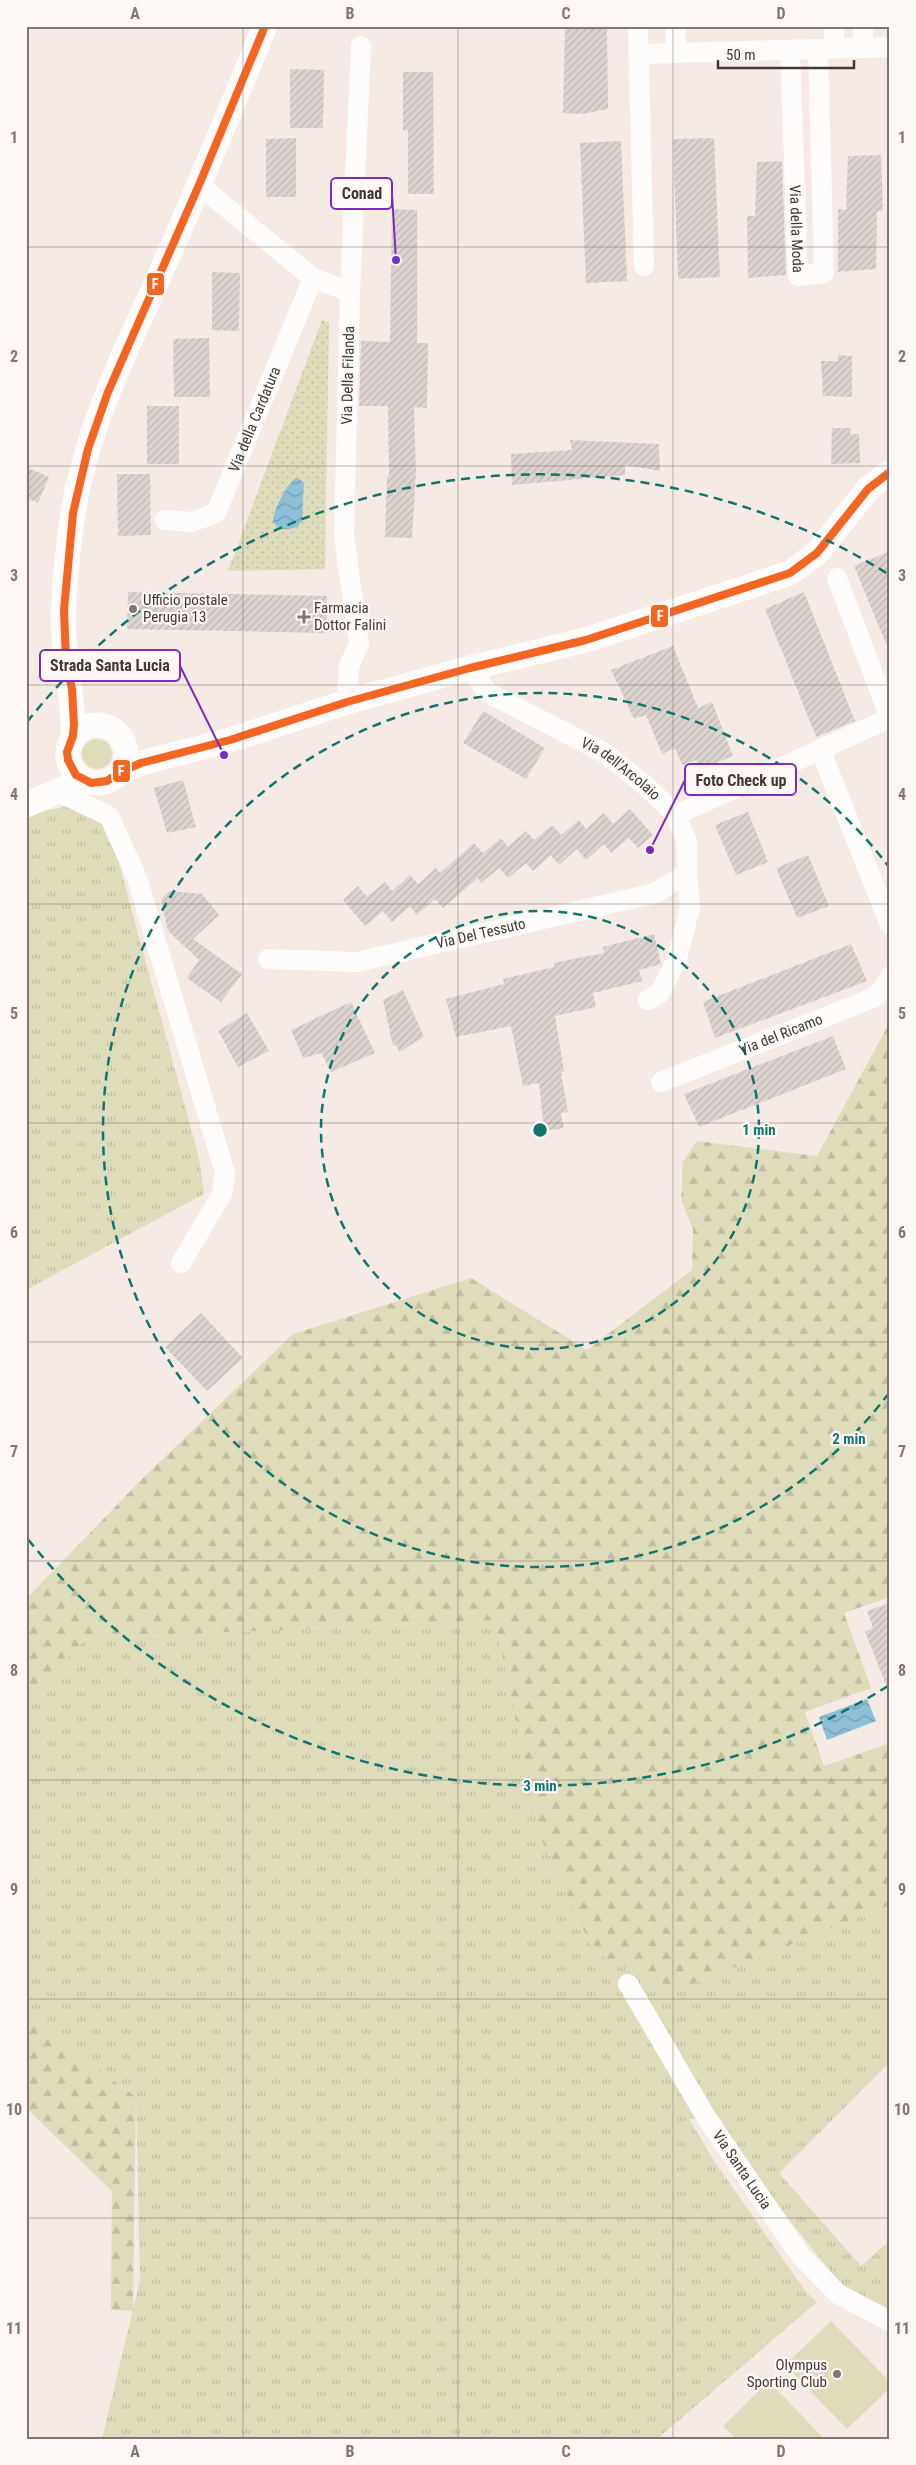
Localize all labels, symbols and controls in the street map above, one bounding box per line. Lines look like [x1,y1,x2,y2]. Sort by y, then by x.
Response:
text: A [130,4,140,23]
text: B [346,4,355,23]
text: C [561,4,571,23]
text: D [776,4,786,23]
scale bar [718,38,855,70]
text: 50 m [726,46,756,64]
text: 1 [10,128,18,147]
text: 1 [898,128,906,147]
callout: Conad [331,178,392,209]
text: Conad [342,184,382,203]
street label: Via della Moda [786,185,807,273]
line badge: F [146,272,165,296]
text: F [152,276,159,292]
street label: Via Della Filanda [338,326,358,425]
text: 2 [10,347,18,366]
text: 2 [898,347,906,366]
street label: Via della Cardatura [225,364,284,475]
text: 3 [10,566,18,585]
text: 3 [898,566,906,585]
place label: Ufficio postale Perugia 13 [143,591,228,626]
place label: Farmacia Dottor Falini [314,599,386,634]
marker: Ufficio postale Perugia 13 [127,603,139,615]
line badge: F [650,604,669,628]
text: F [657,608,664,624]
marker: Farmacia Dottor Falini [298,611,310,623]
callout: Strada Santa Lucia [40,650,180,681]
text: Strada Santa Lucia [50,656,170,675]
street label: Via dell'Arcolaio [578,733,664,804]
line badge: F [112,759,131,783]
text: F [118,763,125,779]
callout: Foto Check up [685,764,796,795]
text: Foto Check up [696,771,787,790]
text: 4 [10,785,18,804]
text: 4 [898,785,906,804]
street label: Via Del Tessuto [434,914,527,953]
text: 5 [10,1004,18,1023]
text: 5 [898,1004,906,1023]
street label: Via del Ricamo [737,1010,825,1059]
centre of rings [531,1121,549,1139]
text: 1 min [742,1121,776,1139]
text: 6 [10,1223,18,1242]
text: 6 [898,1223,906,1242]
text: 2 min [832,1430,866,1448]
text: 7 [10,1442,18,1461]
text: 7 [898,1442,906,1461]
text: 8 [10,1661,18,1680]
text: 8 [898,1661,906,1680]
text: 3 min [523,1777,557,1795]
text: 9 [10,1880,18,1899]
text: 9 [898,1880,906,1899]
text: 10 [6,2100,22,2119]
text: 10 [894,2100,910,2119]
street label: Via Santa Lucia [709,2127,775,2213]
text: 11 [6,2319,22,2338]
text: 11 [894,2319,910,2338]
place label: Olympus Sporting Club [747,2356,827,2391]
marker: Olympus Sporting Club [831,2368,843,2380]
text: A [130,2442,140,2461]
text: B [346,2442,355,2461]
text: C [561,2442,571,2461]
text: D [776,2442,786,2461]

